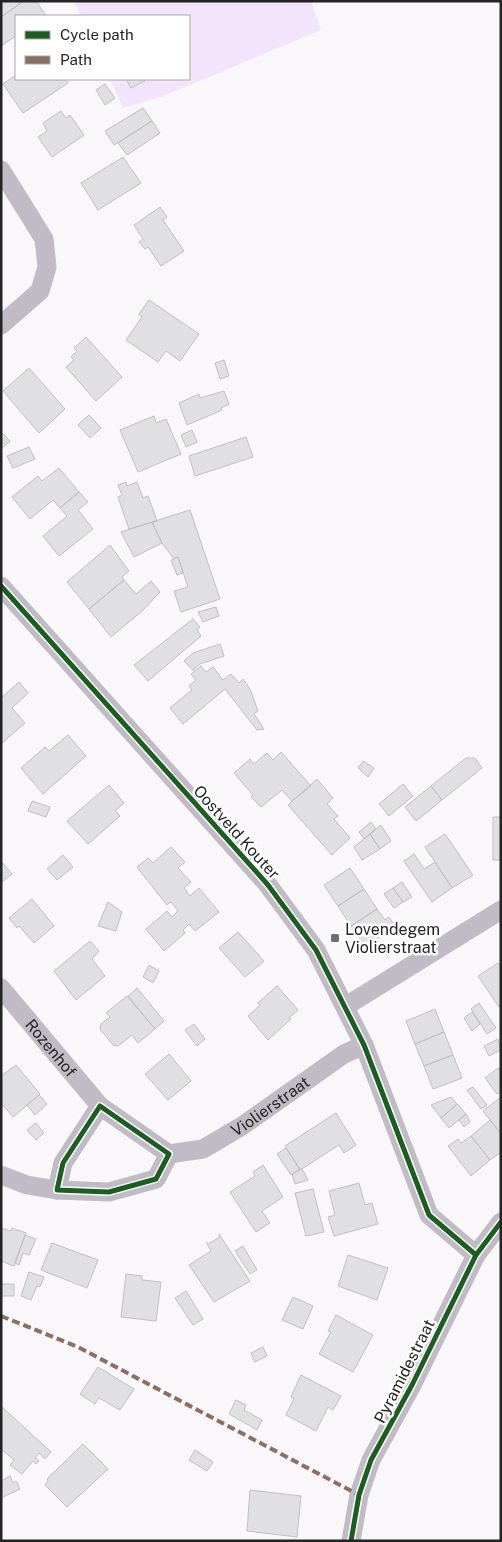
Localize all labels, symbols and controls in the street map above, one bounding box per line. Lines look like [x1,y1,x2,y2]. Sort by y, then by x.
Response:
legend [15,15,190,80]
text: Cycle path [60,26,134,43]
text: Path [60,51,92,68]
street label: Oostveld Kouter [190,781,284,883]
place label: Lovendegem Violierstraat [345,920,440,957]
marker: Lovendegem Violierstraat [329,932,341,944]
street label: Rozenhof [21,1015,80,1081]
street label: Violierstraat [228,1072,313,1140]
street label: Pyramidestraat [370,1316,439,1426]

